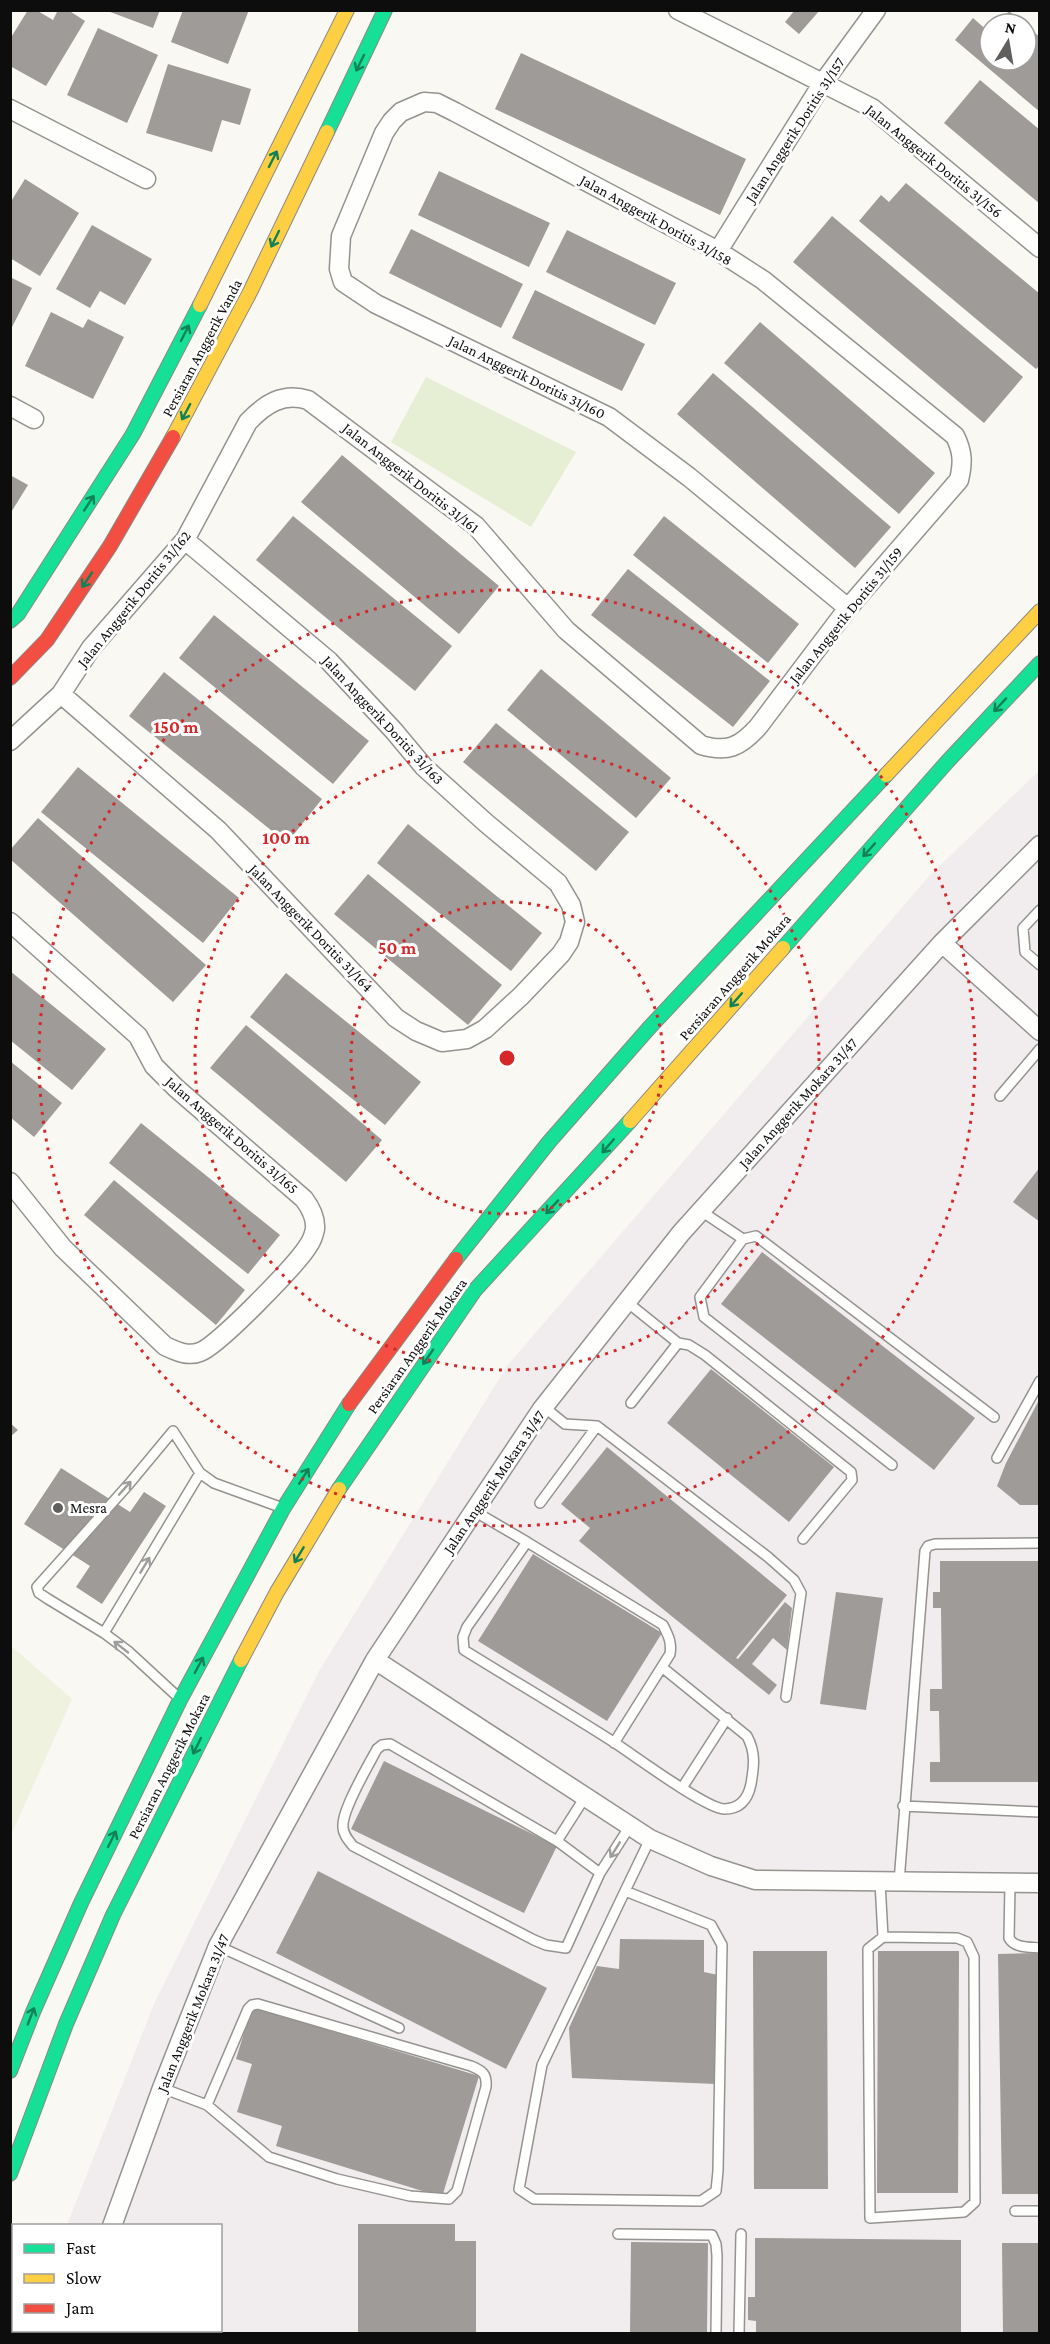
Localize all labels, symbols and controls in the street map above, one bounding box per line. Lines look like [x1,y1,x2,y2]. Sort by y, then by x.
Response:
north arrow [978,12,1038,72]
text: N [1004,18,1018,37]
one-way arrow [353,54,365,72]
street label: Jalan Anggerik Doritis 31/157 [741,55,849,208]
street label: Jalan Anggerik Doritis 31/156 [861,100,1005,222]
one-way arrow [268,151,280,169]
street label: Jalan Anggerik Doritis 31/158 [575,171,735,269]
one-way arrow [269,229,281,247]
street label: Persiaran Anggerik Vanda [159,277,246,420]
one-way arrow [180,325,191,343]
street label: Jalan Anggerik Doritis 31/160 [444,331,608,423]
one-way arrow [180,403,192,421]
street label: Jalan Anggerik Doritis 31/161 [338,419,482,537]
one-way arrow [83,495,95,512]
street label: Jalan Anggerik Doritis 31/162 [73,528,195,672]
street label: Jalan Anggerik Doritis 31/159 [785,544,907,688]
one-way arrow [81,571,93,588]
street label: Jalan Anggerik Doritis 31/163 [317,651,447,788]
one-way arrow [992,698,1007,713]
text: 150 m [153,717,199,737]
text: 100 m [262,828,310,848]
one-way arrow [862,842,876,857]
street label: Jalan Anggerik Doritis 31/164 [244,859,376,996]
street label: Persiaran Anggerik Mokara [676,911,795,1044]
text: 50 m [378,938,417,958]
one-way arrow [729,992,743,1007]
street label: Jalan Anggerik Mokara 31/47 [734,1035,861,1173]
centre of rings [497,1048,517,1068]
street label: Jalan Anggerik Doritis 31/165 [160,1072,301,1198]
one-way arrow [601,1138,615,1153]
one-way arrow [545,1199,559,1214]
street label: Persiaran Anggerik Mokara [364,1275,471,1417]
one-way arrow [422,1348,434,1364]
street label: Jalan Anggerik Mokara 31/47 [439,1407,549,1559]
one-way arrow [298,1468,310,1485]
one-way arrow [118,1481,132,1496]
place label: Mesra [70,1500,107,1516]
marker: Mesra [51,1501,65,1515]
one-way arrow [292,1546,304,1563]
one-way arrow [139,1557,151,1574]
one-way arrow [113,1640,129,1653]
one-way arrow [194,1656,205,1674]
street label: Persiaran Anggerik Mokara [125,1690,214,1842]
one-way arrow [191,1736,203,1754]
one-way arrow [107,1831,118,1849]
one-way arrow [608,1841,621,1858]
street label: Jalan Anggerik Mokara 31/47 [153,1932,233,2097]
one-way arrow [26,2008,37,2026]
legend [12,2224,222,2332]
text: Fast [66,2238,97,2258]
text: Slow [66,2268,102,2288]
text: Jam [64,2298,95,2318]

